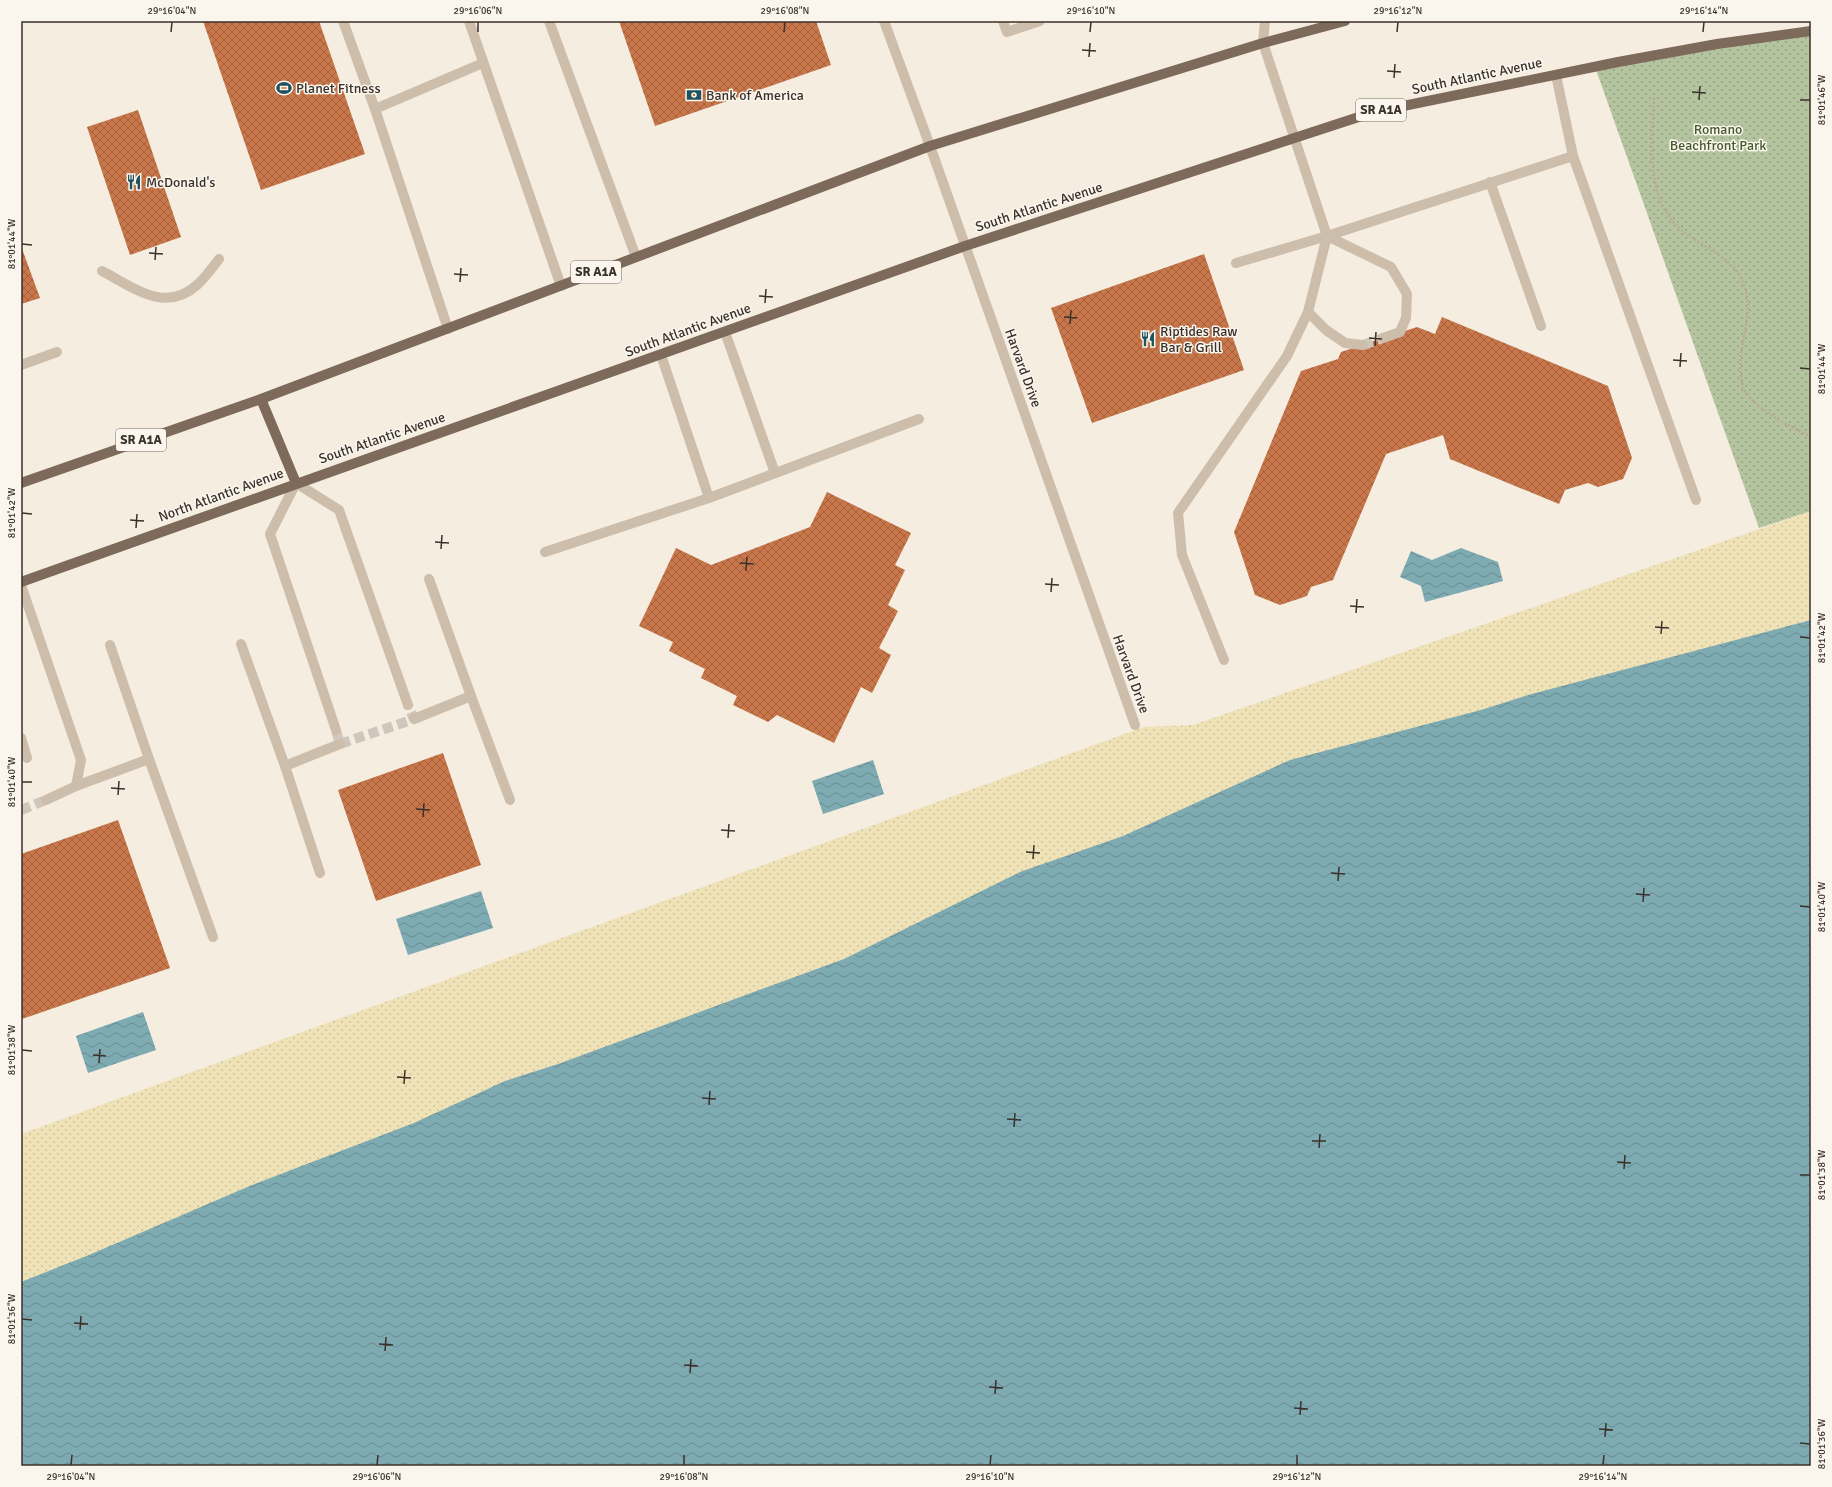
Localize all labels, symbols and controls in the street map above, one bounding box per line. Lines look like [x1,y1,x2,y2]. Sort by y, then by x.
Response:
text: 29°16'04"N [148,5,196,17]
text: 29°16'06"N [454,5,502,17]
text: 29°16'08"N [761,5,809,17]
text: 29°16'10"N [1067,5,1115,17]
text: 29°16'12"N [1374,5,1422,17]
text: 29°16'14"N [1680,5,1728,17]
street label: South Atlantic Avenue [1410,54,1544,98]
text: 81°01'46"W [1816,74,1828,125]
sports icon: Planet Fitness [275,79,293,97]
place label: Planet Fitness [296,80,381,97]
bank icon: Bank of America [685,86,703,104]
place label: Bank of America [706,87,804,104]
road number: SR A1A [1356,99,1406,121]
park label: Romano Beachfront Park [1670,121,1766,154]
restaurant icon: McDonald's [125,173,143,191]
place label: McDonald's [146,174,215,191]
street label: South Atlantic Avenue [973,178,1105,236]
text: 81°01'44"W [6,218,18,269]
road number: SR A1A [571,261,621,283]
street label: South Atlantic Avenue [623,299,753,361]
place label: Riptides Raw Bar & Grill [1160,323,1237,356]
street label: Harvard Drive [1001,326,1045,410]
restaurant icon: Riptides Raw Bar & Grill [1139,330,1157,348]
text: 81°01'44"W [1816,343,1828,394]
street label: South Atlantic Avenue [317,408,447,468]
road number: SR A1A [116,429,166,451]
street label: North Atlantic Avenue [156,464,286,526]
text: 81°01'42"W [6,487,18,538]
text: 81°01'42"W [1816,612,1828,663]
street label: Harvard Drive [1109,632,1153,716]
text: 81°01'40"W [6,756,18,807]
text: 81°01'40"W [1816,881,1828,932]
text: 81°01'38"W [6,1024,18,1075]
text: 81°01'38"W [1816,1149,1828,1200]
text: 81°01'36"W [6,1293,18,1344]
text: 81°01'36"W [1816,1418,1828,1469]
text: 29°16'04"N [47,1471,95,1483]
text: 29°16'06"N [353,1471,401,1483]
text: 29°16'08"N [660,1471,708,1483]
text: 29°16'10"N [966,1471,1014,1483]
text: 29°16'12"N [1273,1471,1321,1483]
text: 29°16'14"N [1579,1471,1627,1483]

